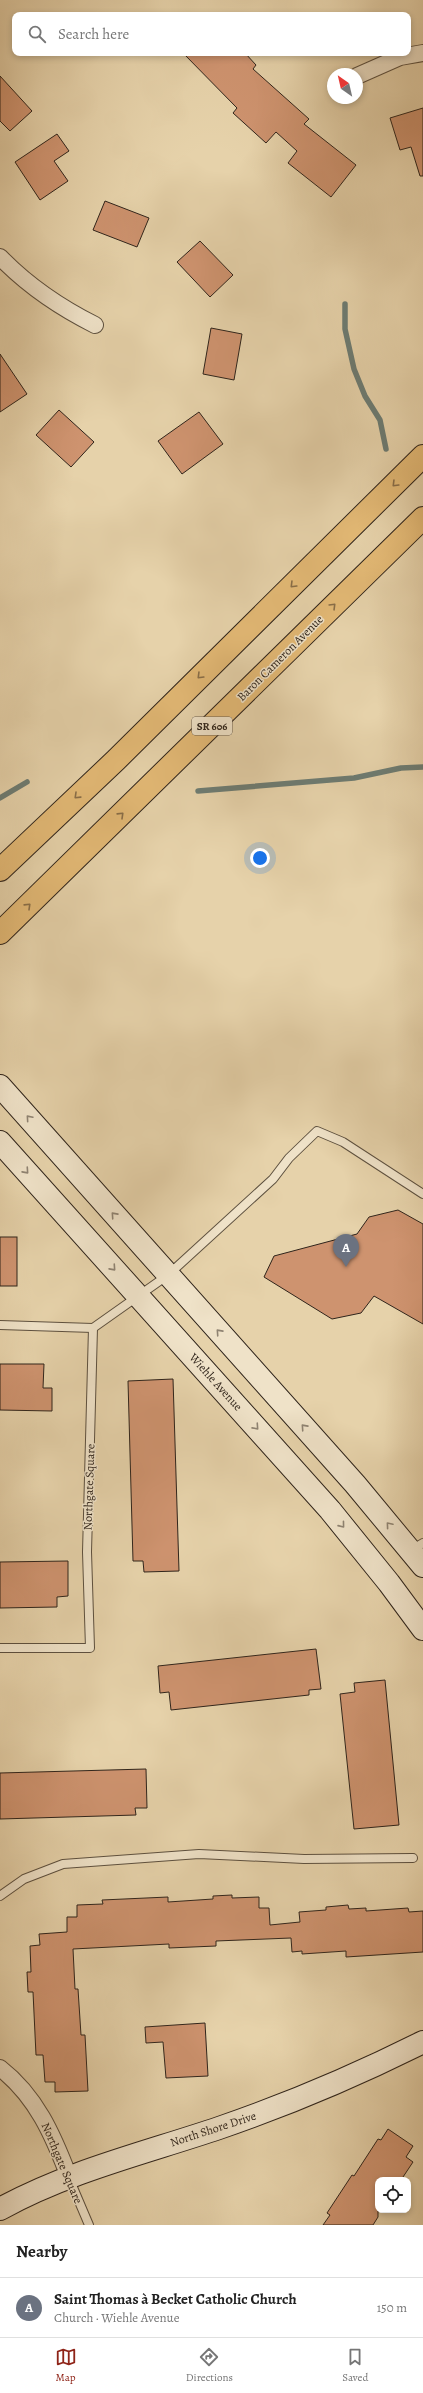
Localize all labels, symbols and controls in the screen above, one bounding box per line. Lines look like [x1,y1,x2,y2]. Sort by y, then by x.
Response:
search box [12,12,411,56]
icon: search [26,23,48,45]
text: Search here [58,24,129,44]
north arrow [327,68,363,104]
one-way arrow [392,479,400,487]
one-way arrow [290,580,298,588]
one-way arrow [328,603,336,611]
street label: Baron Cameron Avenue [233,611,327,705]
one-way arrow [197,671,205,679]
road number: SR 606 [192,717,232,735]
one-way arrow [74,792,82,799]
one-way arrow [116,812,124,820]
your location [250,848,270,868]
one-way arrow [23,903,31,911]
one-way arrow [26,1116,33,1123]
one-way arrow [21,1166,29,1174]
one-way arrow [112,1212,119,1219]
pin: A [333,1234,359,1267]
one-way arrow [109,1263,116,1271]
one-way arrow [217,1329,224,1337]
street label: Wiehle Avenue [185,1349,246,1414]
one-way arrow [252,1422,259,1430]
one-way arrow [301,1424,309,1432]
street label: Northgate Square [79,1443,99,1531]
one-way arrow [337,1520,344,1527]
one-way arrow [387,1522,394,1530]
street label: North Shore Drive [168,2108,258,2150]
street label: Northgate Square [38,2120,86,2206]
map controls [375,2177,411,2213]
button: locate [375,2177,411,2213]
text: Nearby [16,2240,67,2263]
text: Saint Thomas à Becket Catholic Church [54,2289,297,2309]
text: A [25,2299,33,2316]
text: 150 m [377,2299,407,2316]
text: Church · Wiehle Avenue [54,2309,179,2326]
tab: Map [55,2346,77,2385]
tab: Directions [186,2346,233,2385]
tab: Saved [342,2346,368,2385]

